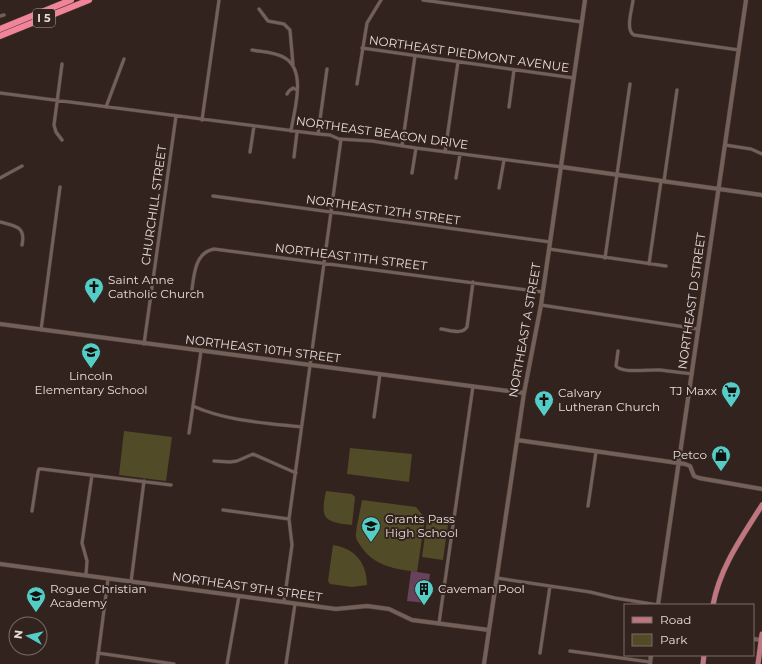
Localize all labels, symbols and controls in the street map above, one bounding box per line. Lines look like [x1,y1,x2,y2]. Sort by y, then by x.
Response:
road number: I 5 [33,9,55,27]
street label: NORTHEAST PIEDMONT AVENUE [368,32,570,75]
street label: NORTHEAST BEACON DRIVE [295,113,469,152]
street label: CHURCHILL STREET [138,144,169,266]
street label: NORTHEAST 12TH STREET [305,191,461,228]
street label: NORTHEAST D STREET [674,232,709,370]
street label: NORTHEAST 11TH STREET [274,240,428,273]
street label: NORTHEAST A STREET [505,261,544,398]
place label: Saint Anne Catholic Church [108,272,204,301]
church icon: Saint Anne Catholic Church [83,276,105,304]
street label: NORTHEAST 10TH STREET [184,332,342,365]
school or university icon: Lincoln Elementary School [80,341,102,369]
place label: Lincoln Elementary School [34,368,148,397]
supermarket icon: TJ Maxx [720,380,742,408]
place label: TJ Maxx [670,383,718,398]
place label: Calvary Lutheran Church [558,385,660,414]
church icon: Calvary Lutheran Church [533,389,555,417]
shop icon: Petco [710,444,732,472]
place label: Petco [672,447,707,462]
place label: Grants Pass High School [385,511,458,540]
school or university icon: Grants Pass High School [360,515,382,543]
street label: NORTHEAST 9TH STREET [171,569,323,604]
building icon: Caveman Pool [413,578,435,606]
place label: Rogue Christian Academy [50,581,147,610]
place label: Caveman Pool [438,581,525,596]
school or university icon: Rogue Christian Academy [25,585,47,613]
legend [624,604,754,656]
text: Road [660,612,691,627]
north arrow [8,616,48,656]
text: N [11,629,26,640]
text: Park [660,632,688,647]

